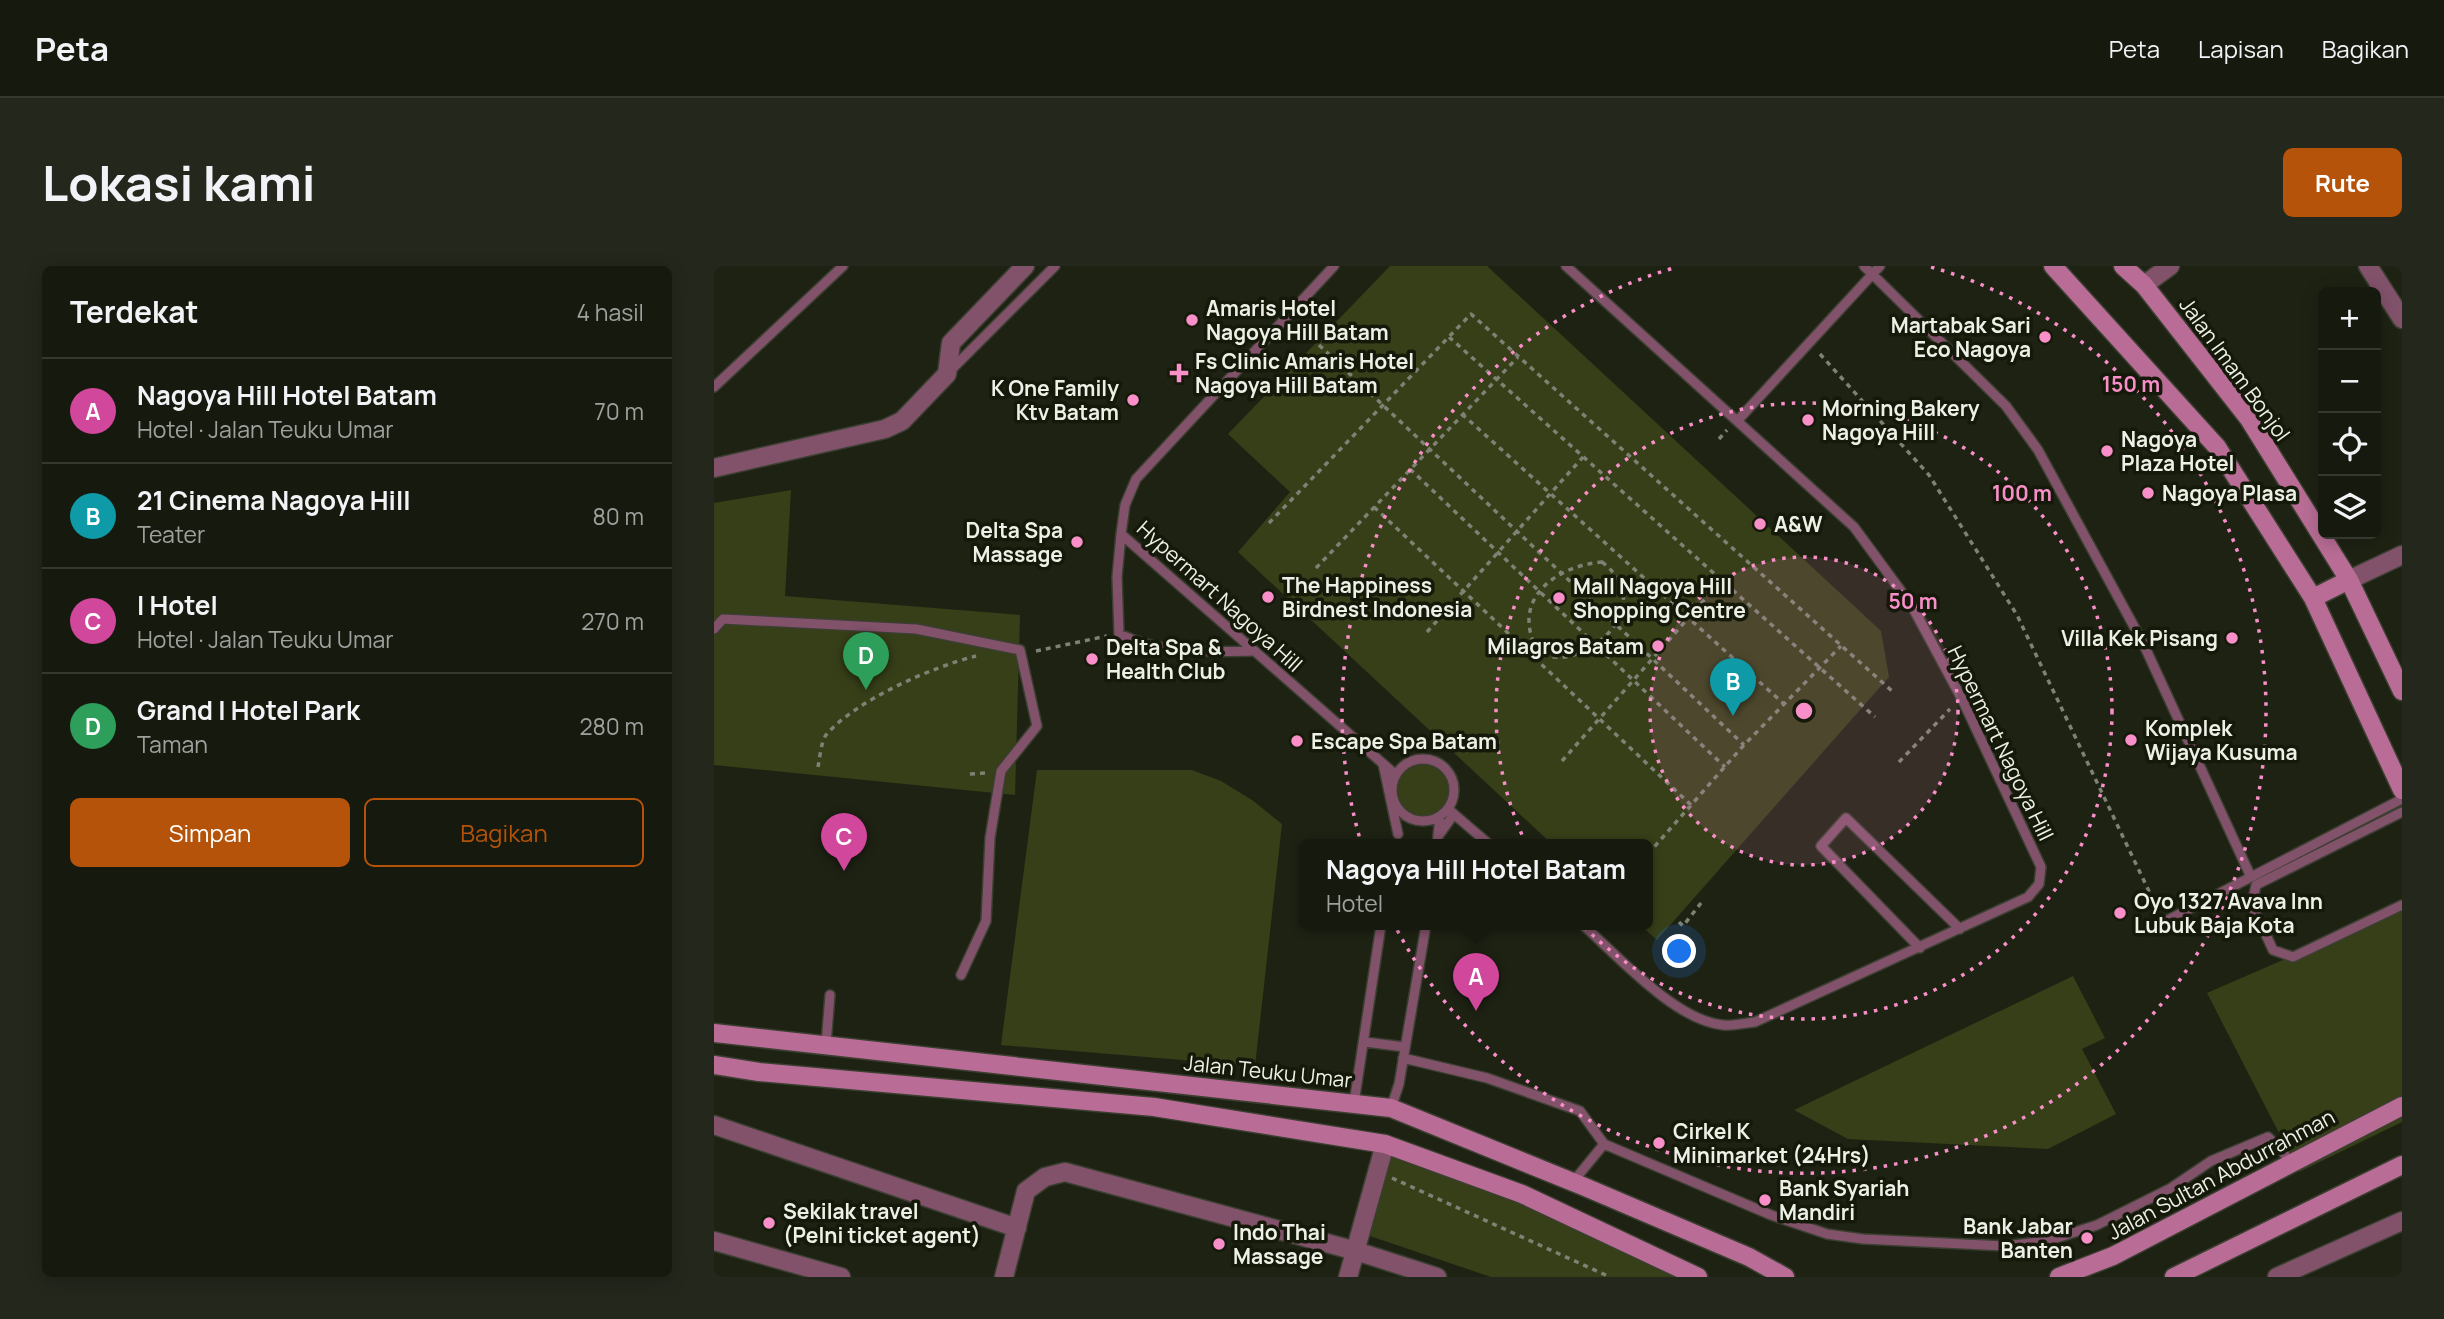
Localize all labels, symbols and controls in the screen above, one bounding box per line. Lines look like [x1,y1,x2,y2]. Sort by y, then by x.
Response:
text: Peta [35,26,109,71]
text: Peta [2109,32,2160,65]
text: Lapisan [2198,32,2284,65]
text: Bagikan [2322,32,2409,65]
button: Rute [2283,148,2402,217]
text: Lokasi kami [42,149,315,216]
map controls [2318,287,2381,539]
button: + [2318,287,2381,350]
text: Terdekat [70,291,199,332]
street label: Jalan Imam Bonjol [2173,291,2297,447]
place label: Amaris Hotel Nagoya Hill Batam [1206,294,1389,346]
text: 4 hasil [577,296,644,328]
place label: Martabak Sari Eco Nagoya [1891,311,2031,363]
marker: Amaris Hotel Nagoya Hill Batam [1184,312,1200,328]
marker: Martabak Sari Eco Nagoya [2037,329,2053,345]
place label: Fs Clinic Amaris Hotel Nagoya Hill Batam [1195,347,1414,399]
button: − [2318,350,2381,413]
marker: Fs Clinic Amaris Hotel Nagoya Hill Batam [1169,363,1189,383]
text: 150 m [2102,370,2160,398]
place label: K One Family Ktv Batam [991,374,1119,426]
text: Nagoya Hill Hotel Batam [137,377,437,413]
marker: K One Family Ktv Batam [1125,392,1141,408]
place label: Morning Bakery Nagoya Hill [1822,394,1980,446]
text: A [85,395,101,427]
text: 70 m [594,395,644,427]
marker: Morning Bakery Nagoya Hill [1800,412,1816,428]
text: Hotel · Jalan Teuku Umar [137,413,394,445]
button: locate [2318,413,2381,476]
place label: Nagoya Plaza Hotel [2121,425,2234,477]
marker: Nagoya Plaza Hotel [2099,443,2115,459]
button: layers [2318,476,2381,539]
text: 100 m [1992,479,2052,507]
place label: Nagoya Plasa [2162,479,2297,507]
text: 21 Cinema Nagoya Hill [137,482,410,518]
marker: Nagoya Plasa [2140,485,2156,501]
text: B [86,500,100,532]
text: 80 m [593,500,644,532]
place label: A&W [1774,510,1823,538]
street label: Hypermart Nagoya Hill [1131,514,1309,678]
place label: Delta Spa Massage [966,516,1063,568]
marker: A&W [1752,516,1768,532]
text: Teater [137,518,205,550]
marker: Delta Spa Massage [1069,534,1085,550]
place label: The Happiness Birdnest Indonesia [1282,571,1472,623]
place label: Mall Nagoya Hill Shopping Centre [1573,572,1746,624]
text: I Hotel [137,587,218,623]
text: 50 m [1888,587,1938,615]
marker: The Happiness Birdnest Indonesia [1260,589,1276,605]
marker: Mall Nagoya Hill Shopping Centre [1551,590,1567,606]
text: C [85,605,102,637]
text: 270 m [581,605,644,637]
text: Hotel · Jalan Teuku Umar [137,623,394,655]
place label: Villa Kek Pisang [2061,624,2218,652]
marker: Villa Kek Pisang [2224,630,2240,646]
pin: D [843,632,889,690]
place label: Milagros Batam [1487,632,1644,660]
place label: Delta Spa & Health Club [1106,633,1226,685]
marker: Milagros Batam [1650,638,1666,654]
street label: Hypermart Nagoya Hill [1942,641,2060,845]
marker: Delta Spa & Health Club [1084,651,1100,667]
pin: B [1710,658,1756,716]
text: Grand I Hotel Park [137,692,360,728]
centre of rings [1792,699,1816,723]
text: D [85,710,101,742]
text: 280 m [579,710,644,742]
place label: Komplek Wijaya Kusuma [2145,714,2298,766]
place label: Escape Spa Batam [1311,727,1497,755]
text: Taman [137,728,208,760]
marker: Komplek Wijaya Kusuma [2123,732,2139,748]
marker: Escape Spa Batam [1289,733,1305,749]
button: Simpan [70,798,350,867]
button: Bagikan [364,798,644,867]
pin: C [821,813,867,871]
popup [1299,839,1653,930]
text: Nagoya Hill Hotel Batam [1326,851,1626,887]
text: Hotel [1326,887,1383,919]
place label: Oyo 1327 Avava Inn Lubuk Baja Kota [2134,887,2323,939]
marker: Oyo 1327 Avava Inn Lubuk Baja Kota [2112,905,2128,921]
your location [1662,934,1696,968]
pin: A [1453,953,1499,1011]
street label: Jalan Teuku Umar [1182,1048,1354,1094]
street label: Jalan Sultan Abdurrahman [2103,1102,2339,1246]
place label: Cirkel K Minimarket (24Hrs) [1673,1117,1870,1169]
marker: Cirkel K Minimarket (24Hrs) [1651,1135,1667,1151]
place label: Bank Syariah Mandiri [1779,1174,1910,1226]
marker: Bank Syariah Mandiri [1757,1192,1773,1208]
place label: Sekilak travel (Pelni ticket agent) [783,1197,981,1249]
place label: Bank Jabar Banten [1963,1212,2073,1264]
marker: Sekilak travel (Pelni ticket agent) [761,1215,777,1231]
place label: Indo Thai Massage [1233,1218,1326,1270]
marker: Bank Jabar Banten [2079,1230,2095,1246]
marker: Indo Thai Massage [1211,1236,1227,1252]

